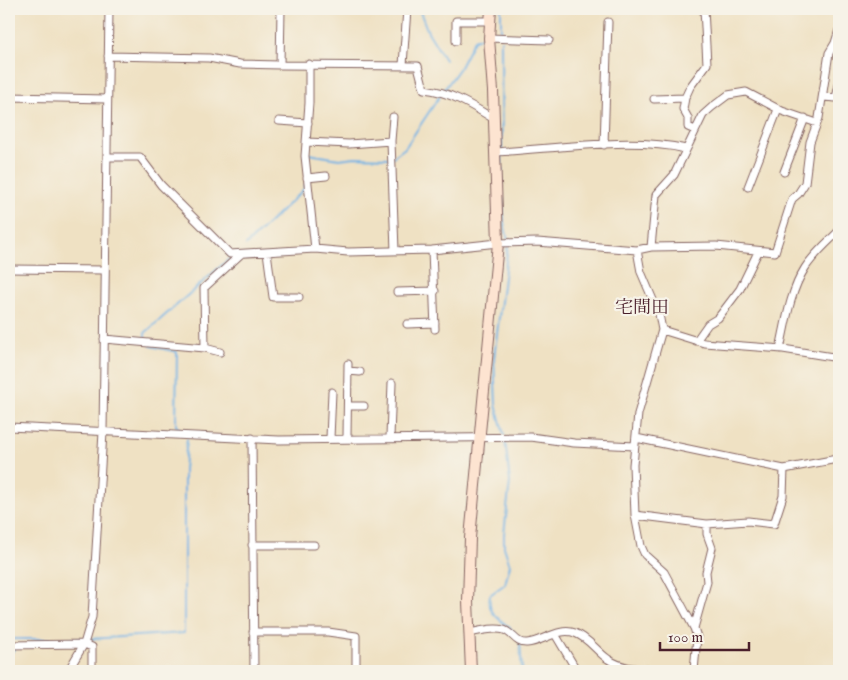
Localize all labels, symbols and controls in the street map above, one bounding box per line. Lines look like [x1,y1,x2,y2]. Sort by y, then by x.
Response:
district label: 宅間田 [615,297,669,320]
scale bar [660,620,749,652]
text: 100 m [668,628,704,647]

